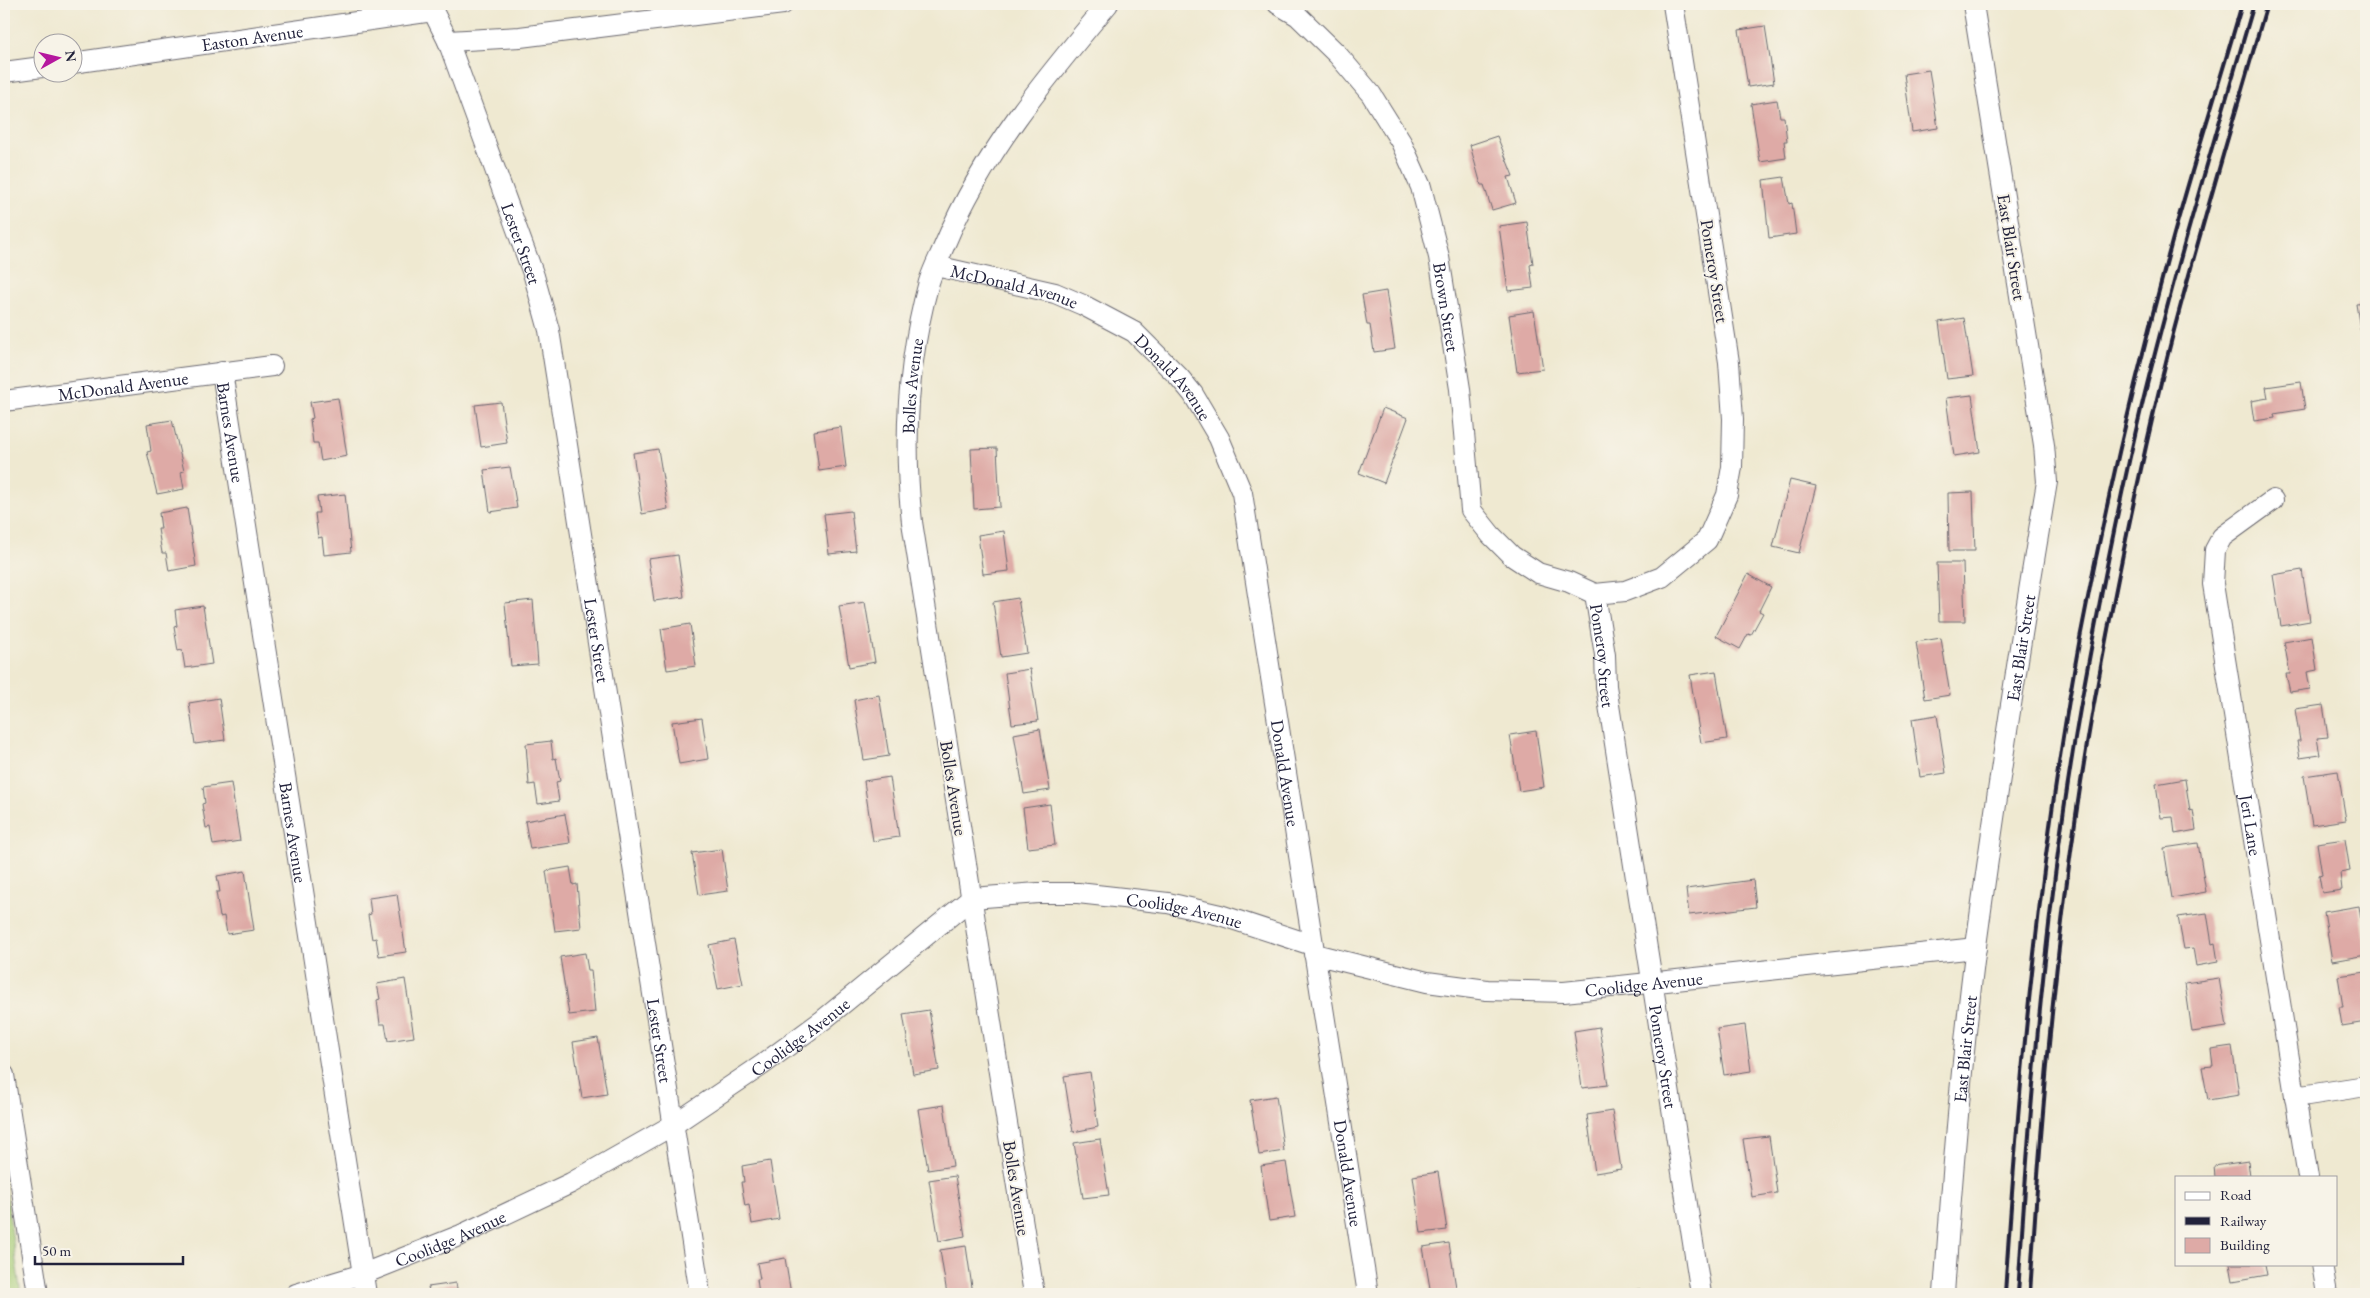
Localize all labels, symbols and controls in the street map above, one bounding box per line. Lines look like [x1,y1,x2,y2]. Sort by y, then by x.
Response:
street label: Easton Avenue [200,18,304,56]
north arrow [32,32,82,82]
text: N [61,49,81,64]
street label: East Blair Street [1992,192,2032,302]
street label: Lester Street [497,199,547,287]
street label: Pomeroy Street [1695,218,1735,325]
street label: McDonald Avenue [948,258,1082,313]
street label: Brown Street [1429,261,1465,354]
street label: Donald Avenue [1130,328,1217,424]
street label: Bolles Avenue [896,336,928,434]
street label: McDonald Avenue [56,366,190,405]
street label: Barnes Avenue [212,380,251,484]
street label: East Blair Street [2000,592,2040,703]
street label: Lester Street [580,596,616,685]
street label: Pomeroy Street [1585,602,1621,709]
street label: Donald Avenue [1266,718,1306,828]
street label: Bolles Avenue [935,739,973,837]
street label: Barnes Avenue [275,781,313,884]
street label: Jeri Lane [2235,791,2268,857]
street label: Coolidge Avenue [1125,887,1245,933]
street label: Coolidge Avenue [1583,966,1704,1001]
street label: Coolidge Avenue [746,992,854,1081]
street label: East Blair Street [1947,994,1981,1103]
street label: Lester Street [642,997,678,1085]
street label: Pomeroy Street [1644,1003,1683,1110]
street label: Donald Avenue [1329,1118,1369,1228]
street label: Bolles Avenue [998,1139,1036,1237]
legend [2175,1176,2338,1266]
text: Road [2220,1185,2252,1204]
street label: Coolidge Avenue [391,1204,509,1272]
text: Railway [2220,1211,2267,1230]
scale bar [35,1233,182,1265]
text: Building [2220,1235,2270,1254]
text: 50 m [42,1241,71,1260]

